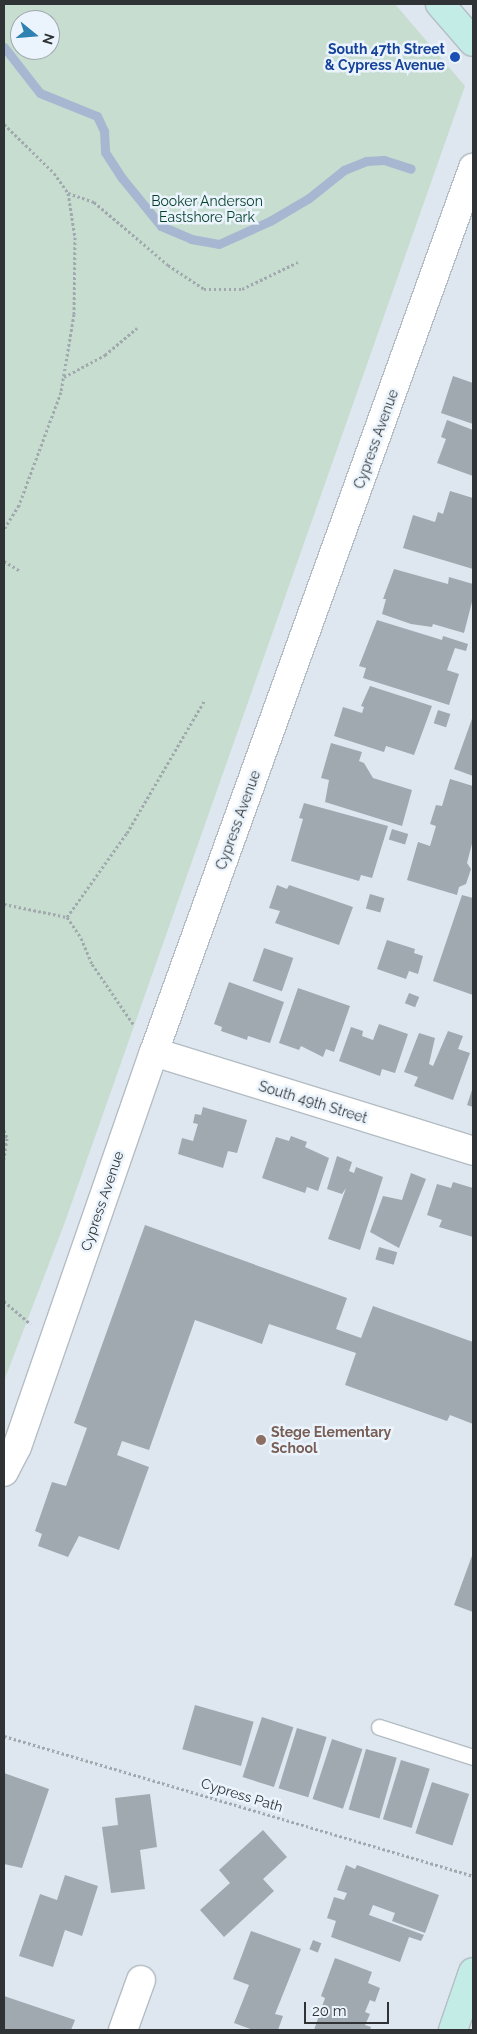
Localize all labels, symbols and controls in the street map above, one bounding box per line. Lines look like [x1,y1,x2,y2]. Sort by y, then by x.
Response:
north arrow [10,10,60,60]
text: N [39,32,58,47]
place label: South 47th Street & Cypress Avenue [324,41,445,74]
marker: South 47th Street & Cypress Avenue [449,51,461,63]
park label: Booker Anderson Eastshore Park [151,193,263,226]
street label: Cypress Avenue [350,387,402,491]
street label: Cypress Avenue [212,768,264,872]
street label: South 49th Street [257,1077,369,1127]
street label: Cypress Avenue [77,1149,127,1253]
place label: Stege Elementary School [271,1424,391,1456]
marker: Stege Elementary School [255,1434,267,1446]
street label: Cypress Path [199,1775,285,1815]
scale bar [307,1992,392,2024]
text: 20 m [312,2002,347,2020]

